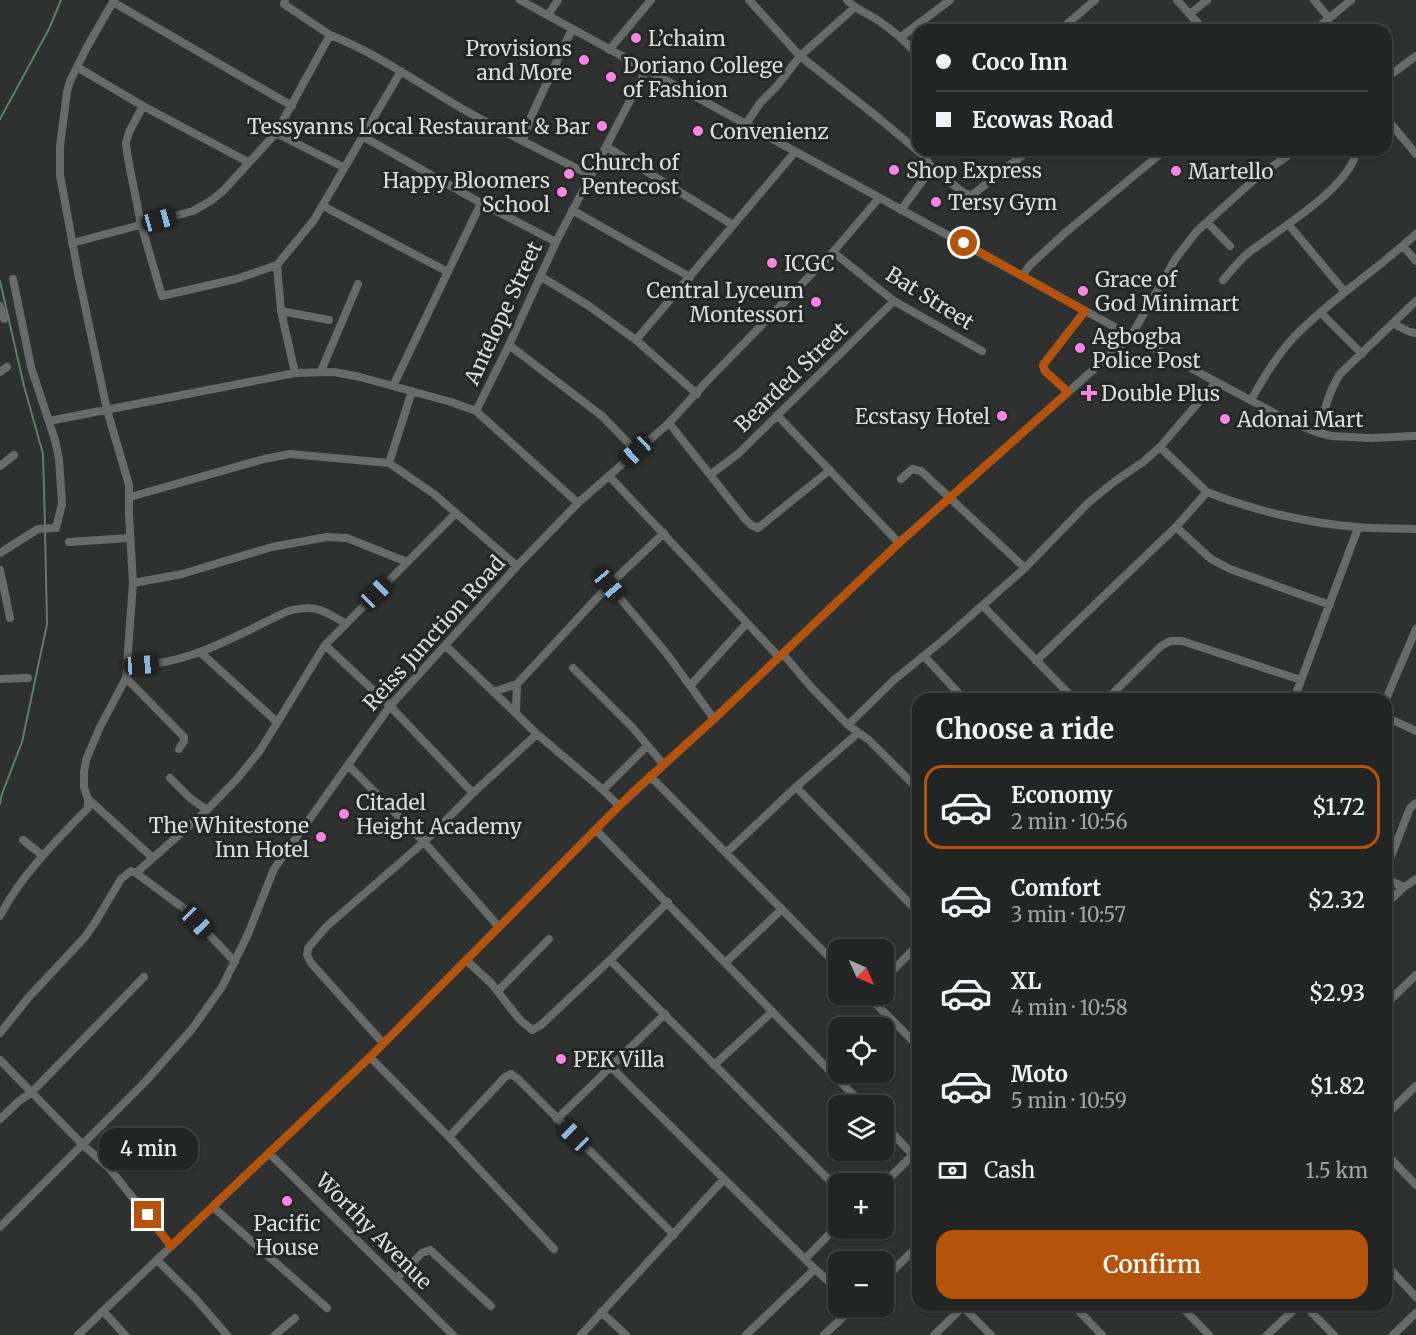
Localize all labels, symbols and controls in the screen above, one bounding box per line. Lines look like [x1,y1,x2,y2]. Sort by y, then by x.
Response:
place label: L’chaim [648,25,726,52]
marker: L’chaim [629,31,643,45]
place label: Provisions and More [465,35,572,86]
text: Coco Inn [972,48,1068,76]
place label: Doriano College of Fashion [623,52,783,103]
marker: Provisions and More [577,53,591,67]
marker: Doriano College of Fashion [604,70,618,84]
text: Ecowas Road [972,106,1113,134]
place label: Tessyanns Local Restaurant & Bar [247,113,590,140]
place label: Convenienz [710,118,829,145]
marker: Tessyanns Local Restaurant & Bar [595,119,609,133]
marker: Convenienz [691,124,705,138]
place label: Church of Pentecost [581,149,680,200]
place label: Shop Express [906,157,1042,184]
place label: Martello [1188,158,1273,185]
marker: Shop Express [887,163,901,177]
marker: Martello [1169,164,1183,178]
place label: Happy Bloomers School [383,167,550,218]
marker: Church of Pentecost [562,167,576,181]
marker: Happy Bloomers School [555,185,569,199]
place label: Tersy Gym [948,189,1058,216]
marker: Tersy Gym [929,195,943,209]
car [139,207,179,233]
route start [950,229,977,256]
street label: Antelope Street [458,237,548,390]
place label: ICGC [784,250,834,277]
marker: ICGC [765,256,779,270]
street label: Bat Street [881,260,979,336]
place label: Grace of God Minimart [1095,266,1239,317]
place label: Central Lyceum Montessori [646,277,804,328]
marker: Grace of God Minimart [1076,284,1090,298]
marker: Central Lyceum Montessori [809,295,823,309]
street label: Bearded Street [729,316,853,438]
place label: Agbogba Police Post [1091,323,1201,374]
marker: Agbogba Police Post [1073,341,1087,355]
place label: Double Plus [1101,380,1220,407]
marker: Double Plus [1082,386,1096,400]
place label: Ecstasy Hotel [855,403,990,430]
place label: Adonai Mart [1236,406,1364,433]
marker: Ecstasy Hotel [995,409,1009,423]
marker: Adonai Mart [1218,412,1232,426]
car [617,432,655,470]
street label: Reiss Junction Road [357,550,511,716]
car [591,565,627,605]
car [357,574,395,612]
car [122,655,160,675]
text: Choose a ride [936,712,1114,746]
icon: car [939,780,993,834]
text: Economy [1011,781,1112,809]
place label: Citadel Height Academy [356,789,523,840]
text: $1.72 [1312,793,1365,821]
marker: Citadel Height Academy [337,807,351,821]
text: 2 min · 10:56 [1011,809,1127,834]
place label: The Whitestone Inn Hotel [149,812,309,863]
marker: The Whitestone Inn Hotel [314,830,328,844]
icon: car [939,873,993,927]
text: Comfort [1011,874,1101,902]
text: $2.32 [1307,886,1365,914]
text: 3 min · 10:57 [1011,902,1126,927]
car [178,903,216,941]
north arrow [828,939,894,1005]
map controls [828,939,894,1317]
icon: car [939,966,993,1020]
text: XL [1011,967,1041,995]
text: $2.93 [1309,979,1365,1007]
text: 4 min · 10:58 [1011,995,1128,1020]
button: locate [828,1017,894,1083]
place label: PEK Villa [573,1046,665,1073]
marker: PEK Villa [554,1052,568,1066]
icon: car [939,1059,993,1113]
text: Moto [1011,1060,1068,1088]
text: $1.82 [1310,1072,1365,1100]
text: 5 min · 10:59 [1011,1088,1127,1113]
button: layers [828,1095,894,1161]
car [555,1117,593,1155]
callout: 4 min [98,1128,198,1170]
text: 4 min [120,1136,177,1161]
icon: cash [936,1154,969,1187]
text: Cash [984,1156,1035,1184]
text: 1.5 km [1306,1158,1368,1183]
street label: Worthy Avenue [309,1166,438,1295]
button: + [828,1173,894,1239]
marker: Pacific House [280,1194,294,1208]
route end [134,1201,161,1228]
place label: Pacific House [253,1210,321,1261]
button: Confirm [936,1230,1368,1299]
button: − [828,1251,894,1317]

